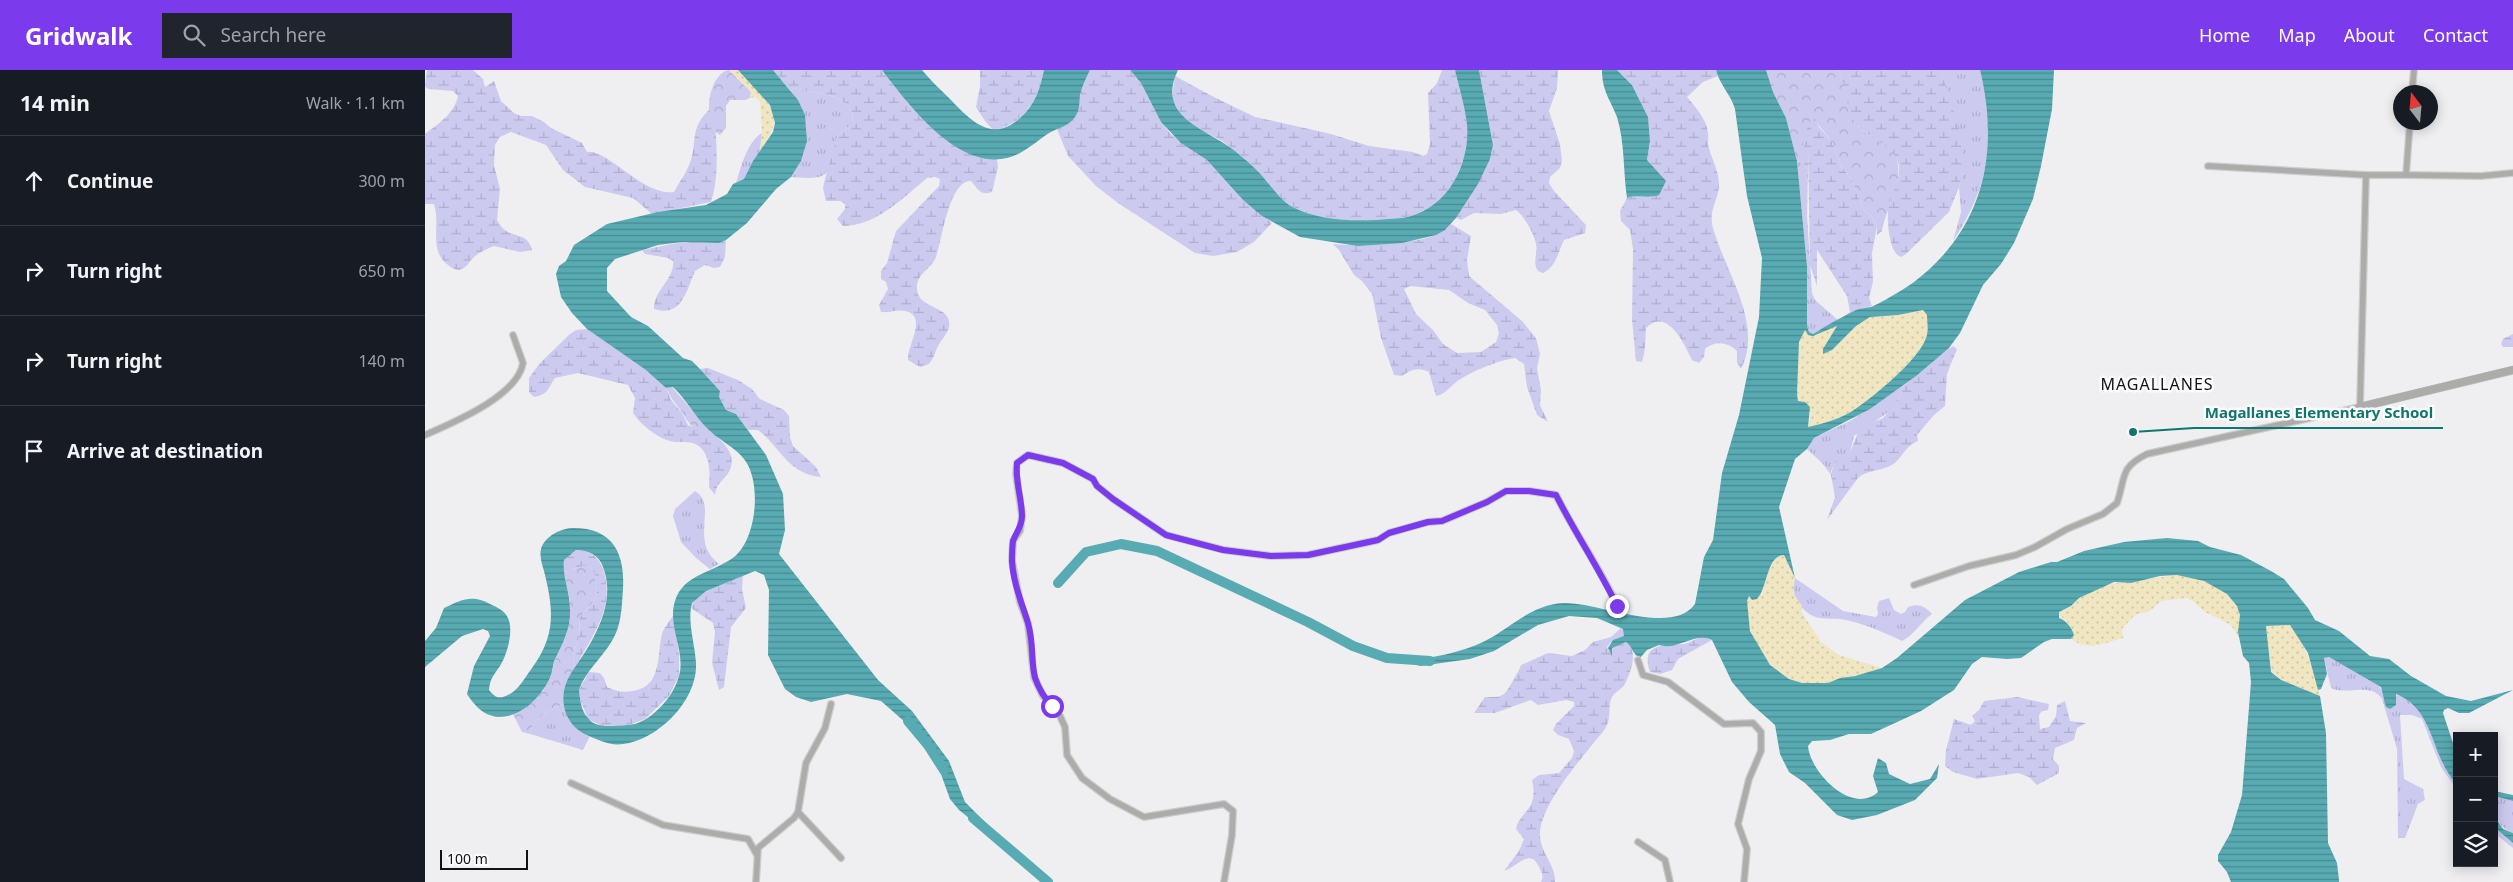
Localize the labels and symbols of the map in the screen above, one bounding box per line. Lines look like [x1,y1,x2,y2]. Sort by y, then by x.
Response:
north arrow [2393,85,2438,130]
district label: MAGALLANES [2100,373,2214,395]
callout: Magallanes Elementary School [2194,398,2443,428]
text: Magallanes Elementary School [2205,402,2433,422]
route end [1606,595,1629,618]
route start [1041,695,1064,718]
scale bar [440,847,527,870]

